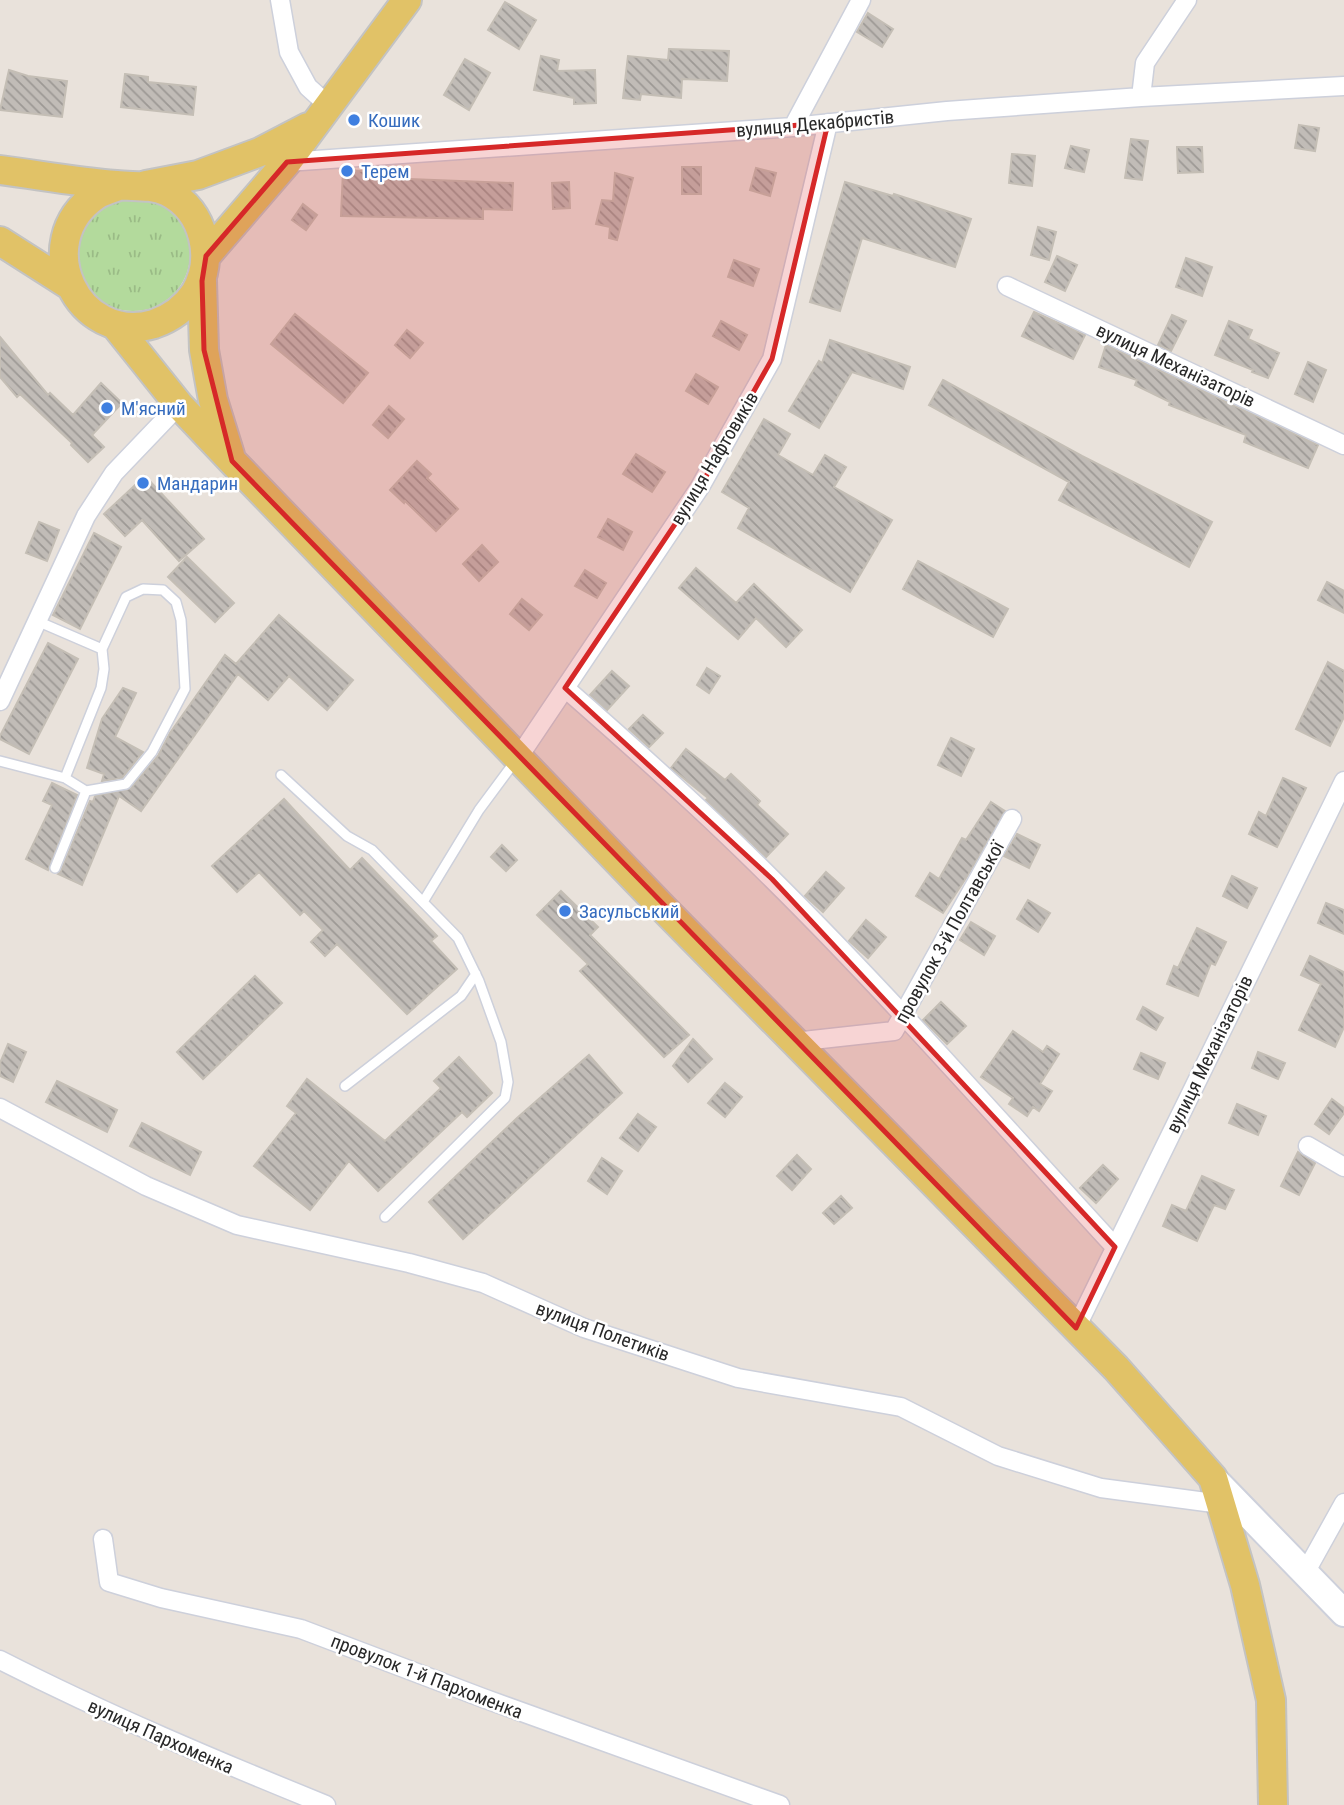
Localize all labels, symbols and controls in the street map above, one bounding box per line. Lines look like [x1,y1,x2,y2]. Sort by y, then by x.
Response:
street label: вулиця Декабристів [735,105,895,142]
place label: Кошик [368,109,420,132]
marker: Кошик [346,112,362,128]
place label: Терем [361,160,409,183]
marker: Терем [339,163,355,179]
street label: вулиця Механізаторів [1093,319,1259,412]
street label: вулиця Нафтовиків [666,387,763,529]
place label: М'ясний [121,397,186,420]
marker: М'ясний [99,400,115,416]
place label: Мандарин [157,472,238,495]
marker: Мандарин [135,475,151,491]
street label: провулок 3-й Полтавської [890,836,1010,1027]
place label: Засульський [579,900,679,923]
marker: Засульський [557,903,573,919]
street label: вулиця Механізаторів [1161,972,1258,1137]
street label: вулиця Полетиків [533,1297,673,1366]
street label: провулок 1-й Пархоменка [328,1629,526,1724]
street label: вулиця Пархоменка [84,1694,237,1779]

